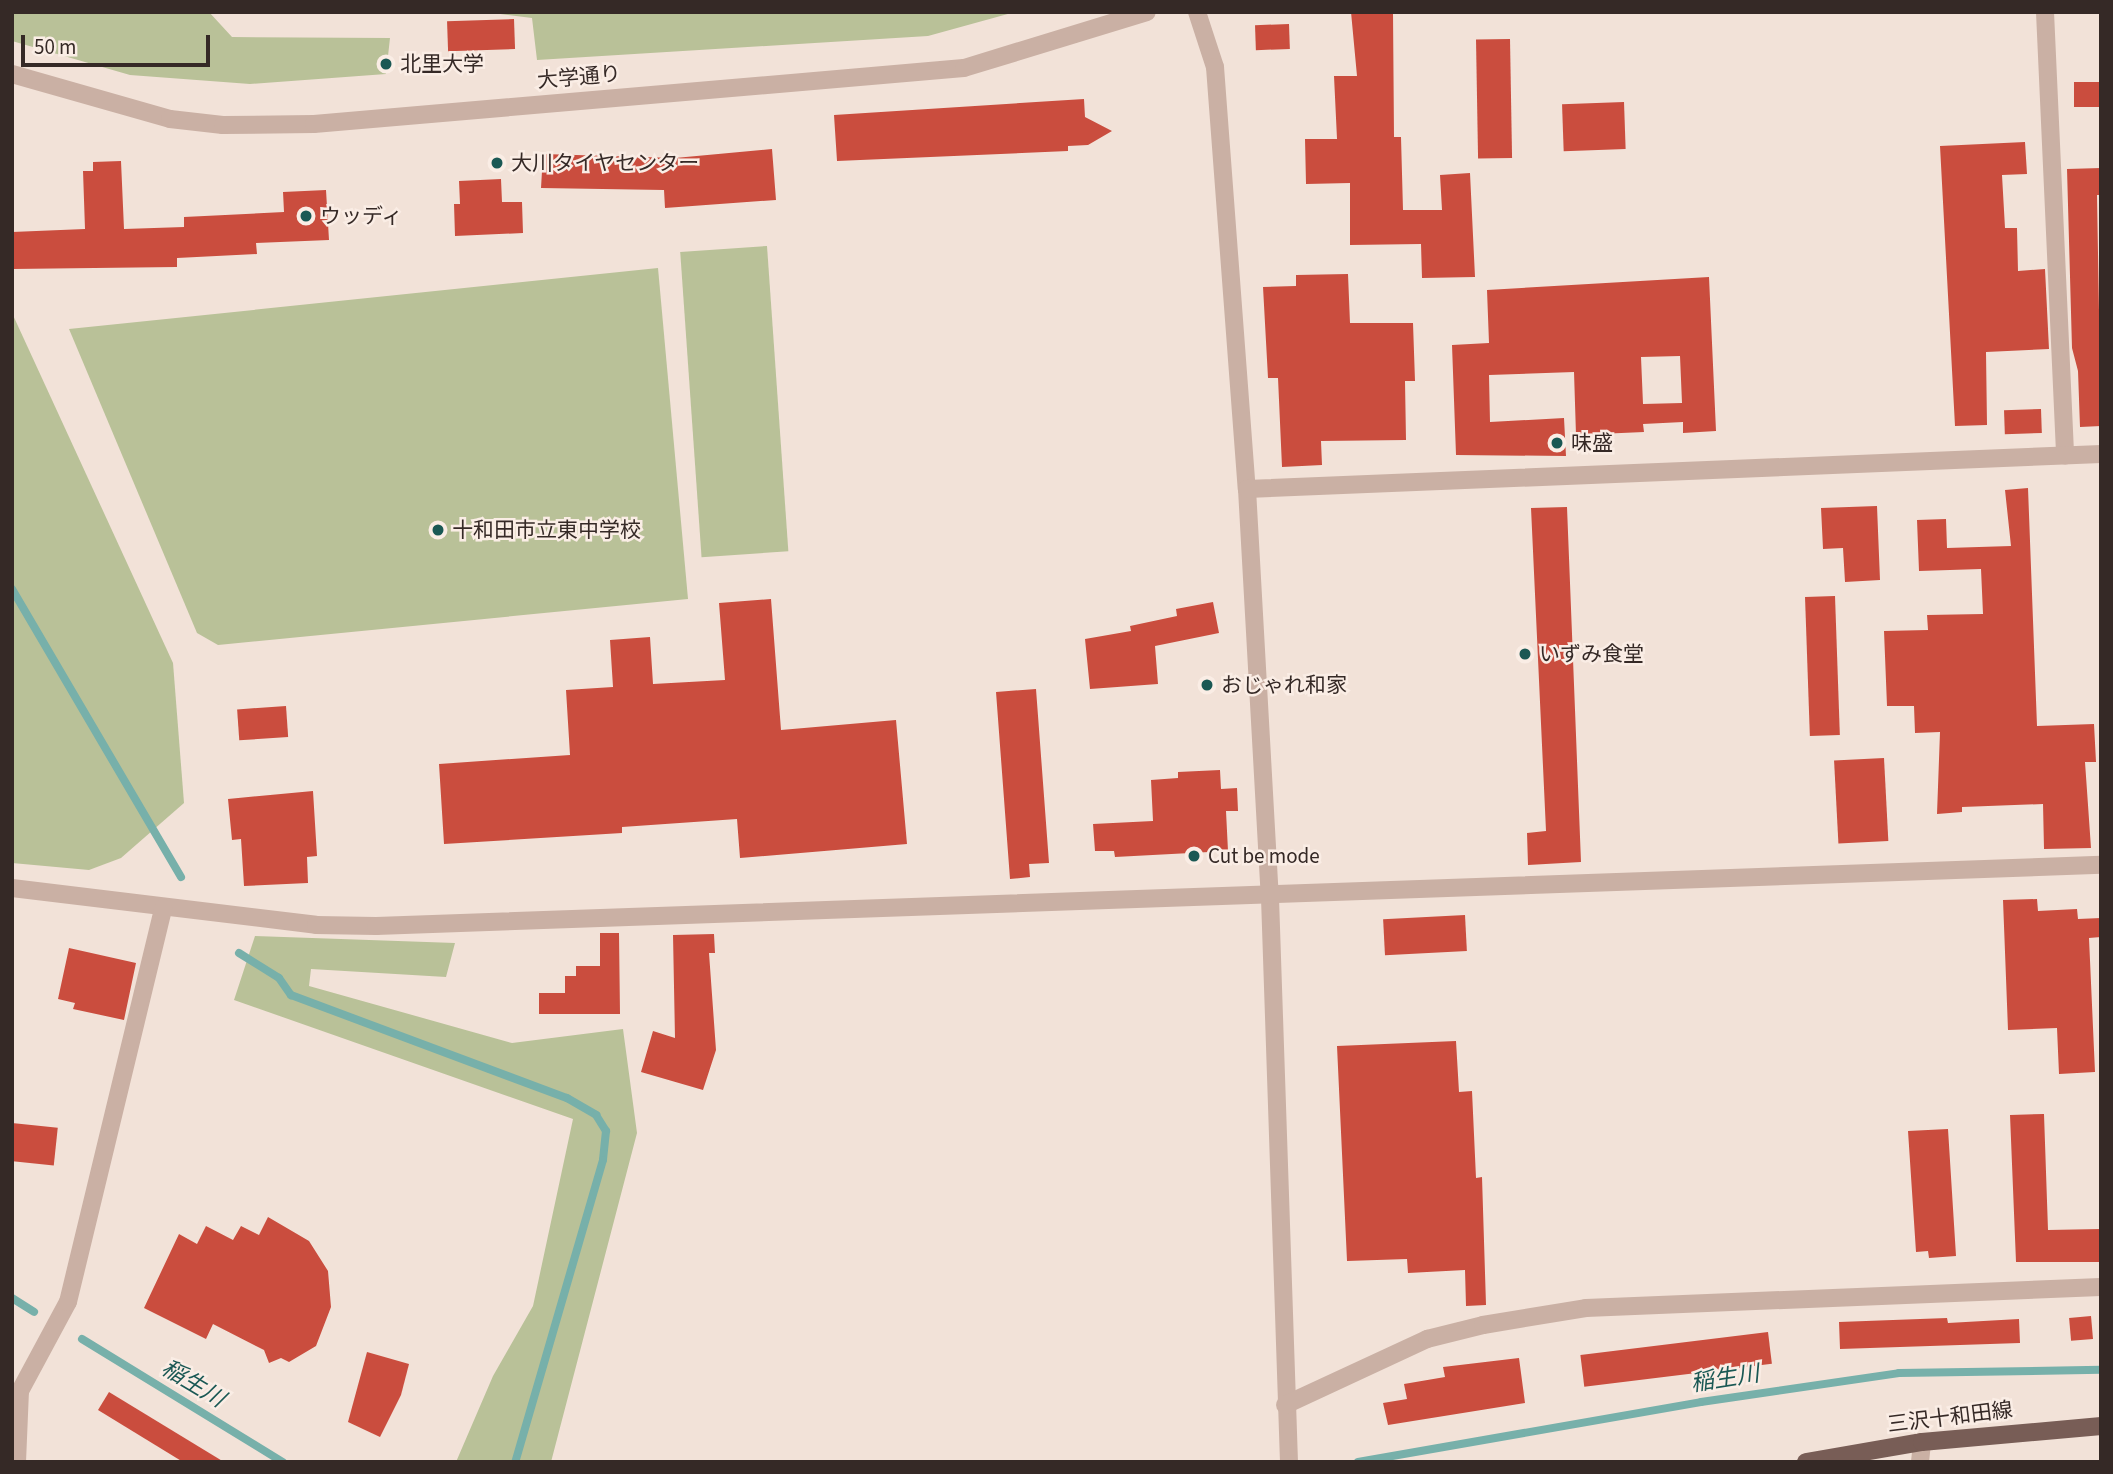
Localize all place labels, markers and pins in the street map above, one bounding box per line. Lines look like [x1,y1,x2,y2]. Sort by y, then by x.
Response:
place label: 北里大学 [400,51,484,77]
marker: 北里大学 [378,56,394,72]
place label: 大川タイヤセンター [511,150,700,176]
marker: 大川タイヤセンター [489,155,505,171]
place label: ウッディ [320,203,404,229]
marker: ウッディ [298,208,314,224]
place label: 味盛 [1571,430,1613,456]
marker: 味盛 [1549,435,1565,451]
place label: 十和田市立東中学校 [452,517,641,543]
marker: 十和田市立東中学校 [430,522,446,538]
place label: いずみ食堂 [1539,641,1644,667]
marker: いずみ食堂 [1517,646,1533,662]
place label: おじゃれ和家 [1221,672,1347,698]
marker: おじゃれ和家 [1199,677,1215,693]
place label: Cut be mode [1208,843,1320,869]
marker: Cut be mode [1186,848,1202,864]

